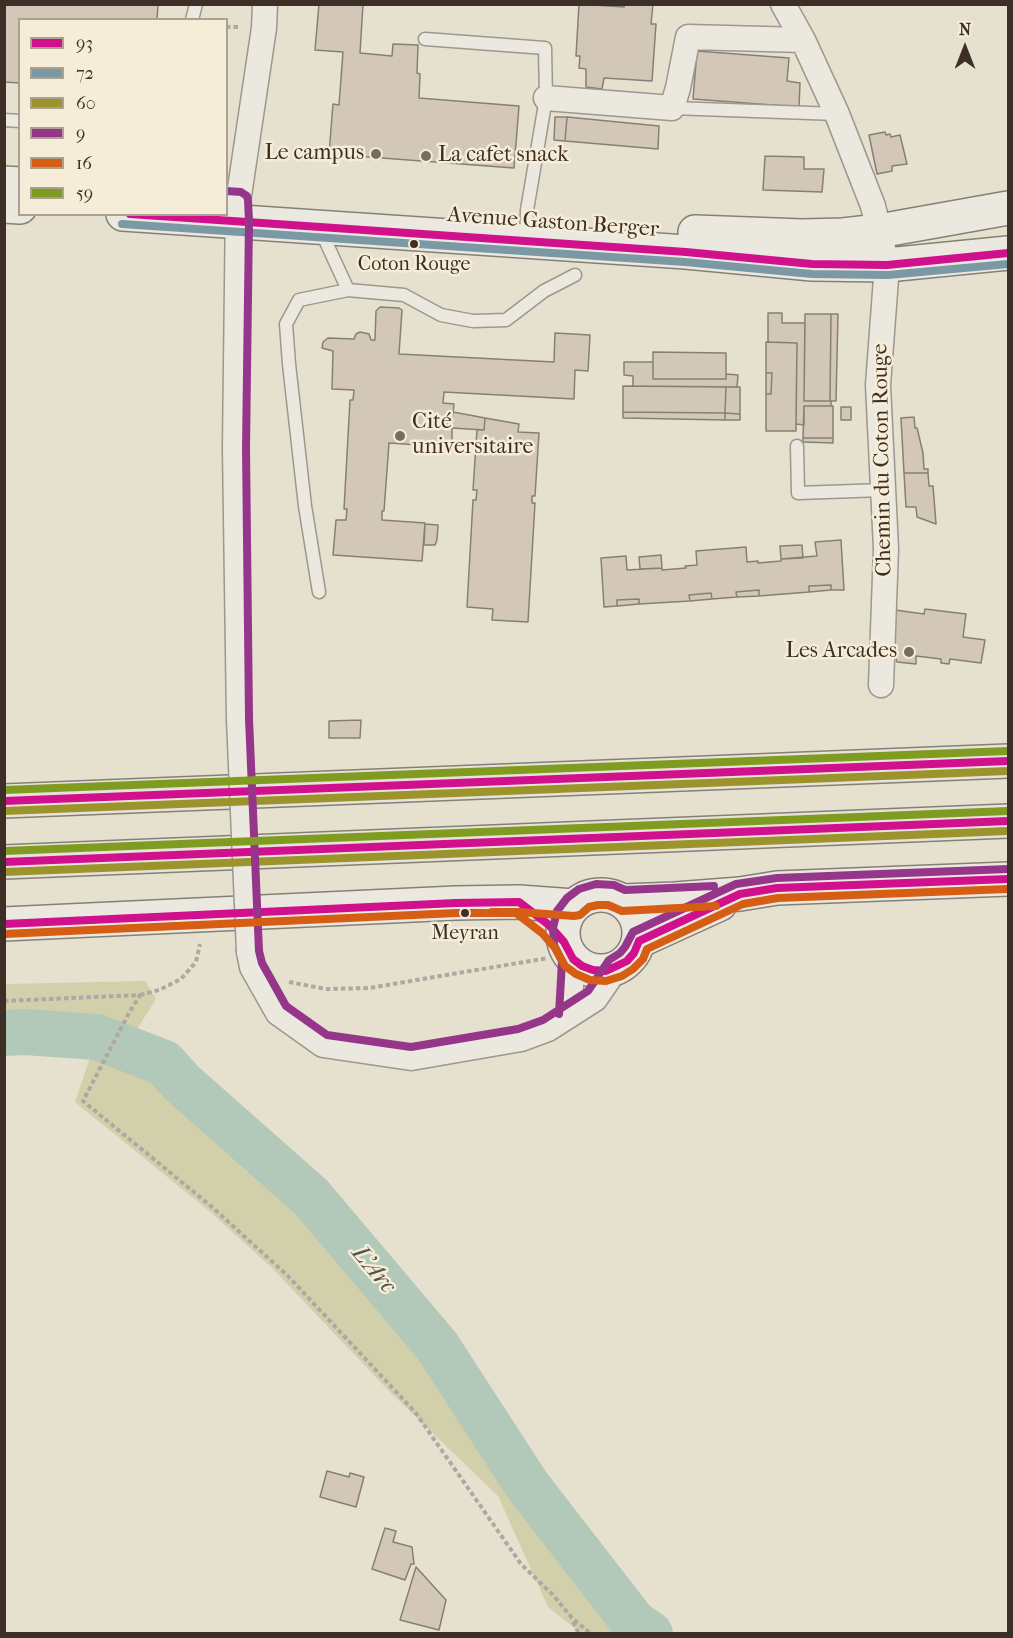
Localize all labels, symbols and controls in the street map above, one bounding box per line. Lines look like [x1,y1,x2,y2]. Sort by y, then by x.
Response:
legend [18,18,228,216]
north arrow [935,18,995,78]
text: N [959,20,971,39]
text: 93 [76,33,93,54]
text: 72 [76,63,94,84]
text: 60 [76,93,96,114]
text: 9 [76,123,85,144]
place label: Le campus [264,141,364,167]
place label: La cafet snack [438,143,569,169]
marker: Le campus [369,147,383,161]
marker: La cafet snack [419,149,433,163]
text: 16 [76,153,92,174]
text: 59 [76,183,93,204]
street label: Avenue Gaston Berger [446,202,660,244]
marker: Coton Rouge [408,238,420,250]
place label: Coton Rouge [358,253,470,277]
street label: Chemin du Coton Rouge [868,343,898,577]
place label: Cité universitaire [412,410,533,462]
marker: Cité universitaire [393,429,407,443]
place label: Les Arcades [786,639,897,665]
marker: Les Arcades [902,645,916,659]
marker: Meyran [459,907,471,919]
place label: Meyran [431,922,499,946]
water label: L'Arc [345,1240,401,1300]

